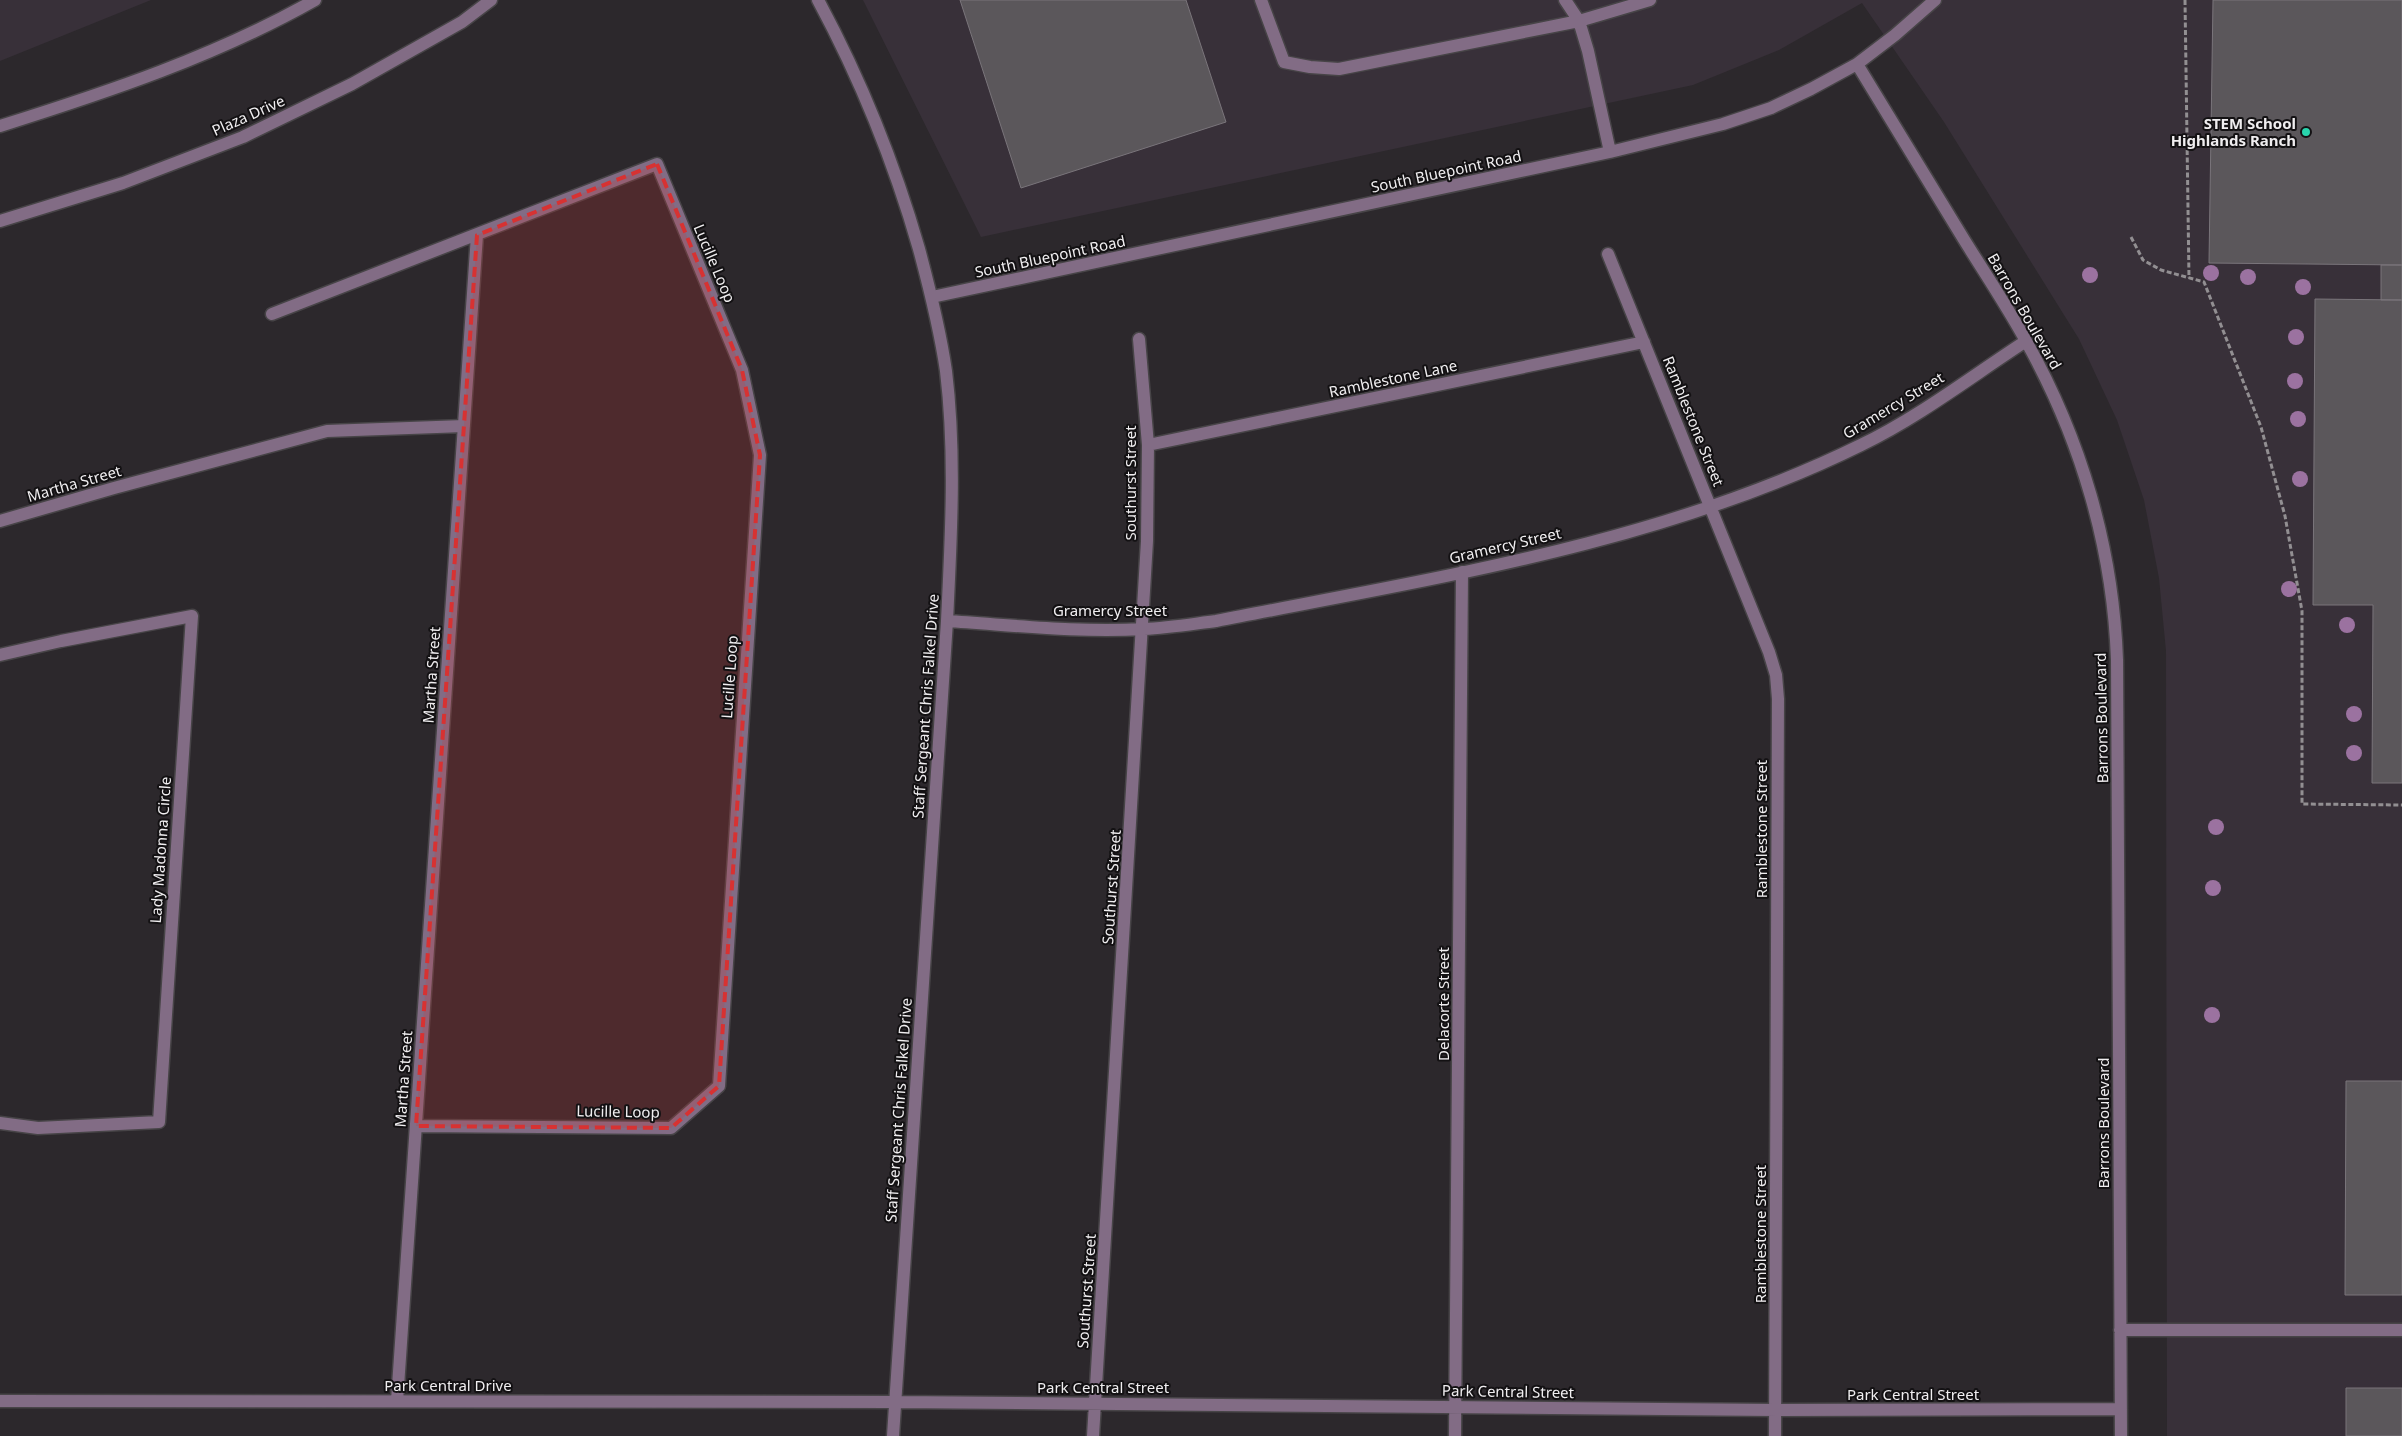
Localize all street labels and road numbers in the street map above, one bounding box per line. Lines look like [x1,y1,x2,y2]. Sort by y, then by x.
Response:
street label: Plaza Drive [208,90,288,140]
street label: South Bluepoint Road [1369,145,1523,197]
street label: Lucille Loop [689,221,741,305]
street label: South Bluepoint Road [973,230,1127,282]
street label: Barrons Boulevard [1984,249,2066,373]
street label: Ramblestone Street [1659,353,1729,489]
street label: Ramblestone Lane [1327,355,1459,401]
street label: Gramercy Street [1839,367,1948,443]
street label: Southurst Street [1120,425,1140,541]
street label: Martha Street [25,460,124,506]
street label: Gramercy Street [1447,522,1563,568]
street label: Staff Sergeant Chris Falkel Drive [907,593,943,819]
street label: Gramercy Street [1053,600,1168,620]
street label: Martha Street [418,625,444,724]
street label: Lucille Loop [716,635,742,719]
street label: Barrons Boulevard [2090,652,2112,784]
street label: Ramblestone Street [1751,759,1771,898]
street label: Lady Madonna Circle [145,776,175,924]
street label: Southurst Street [1097,828,1125,945]
street label: Delacorte Street [1433,947,1453,1061]
street label: Staff Sergeant Chris Falkel Drive [880,997,916,1223]
street label: Martha Street [390,1029,416,1128]
street label: Barrons Boulevard [2093,1058,2113,1188]
street label: Lucille Loop [576,1100,660,1122]
street label: Ramblestone Street [1750,1164,1770,1303]
street label: Southurst Street [1072,1232,1100,1349]
street label: Park Central Drive [384,1375,512,1395]
street label: Park Central Street [1037,1377,1170,1397]
street label: Park Central Street [1442,1380,1575,1402]
street label: Park Central Street [1847,1384,1980,1404]

